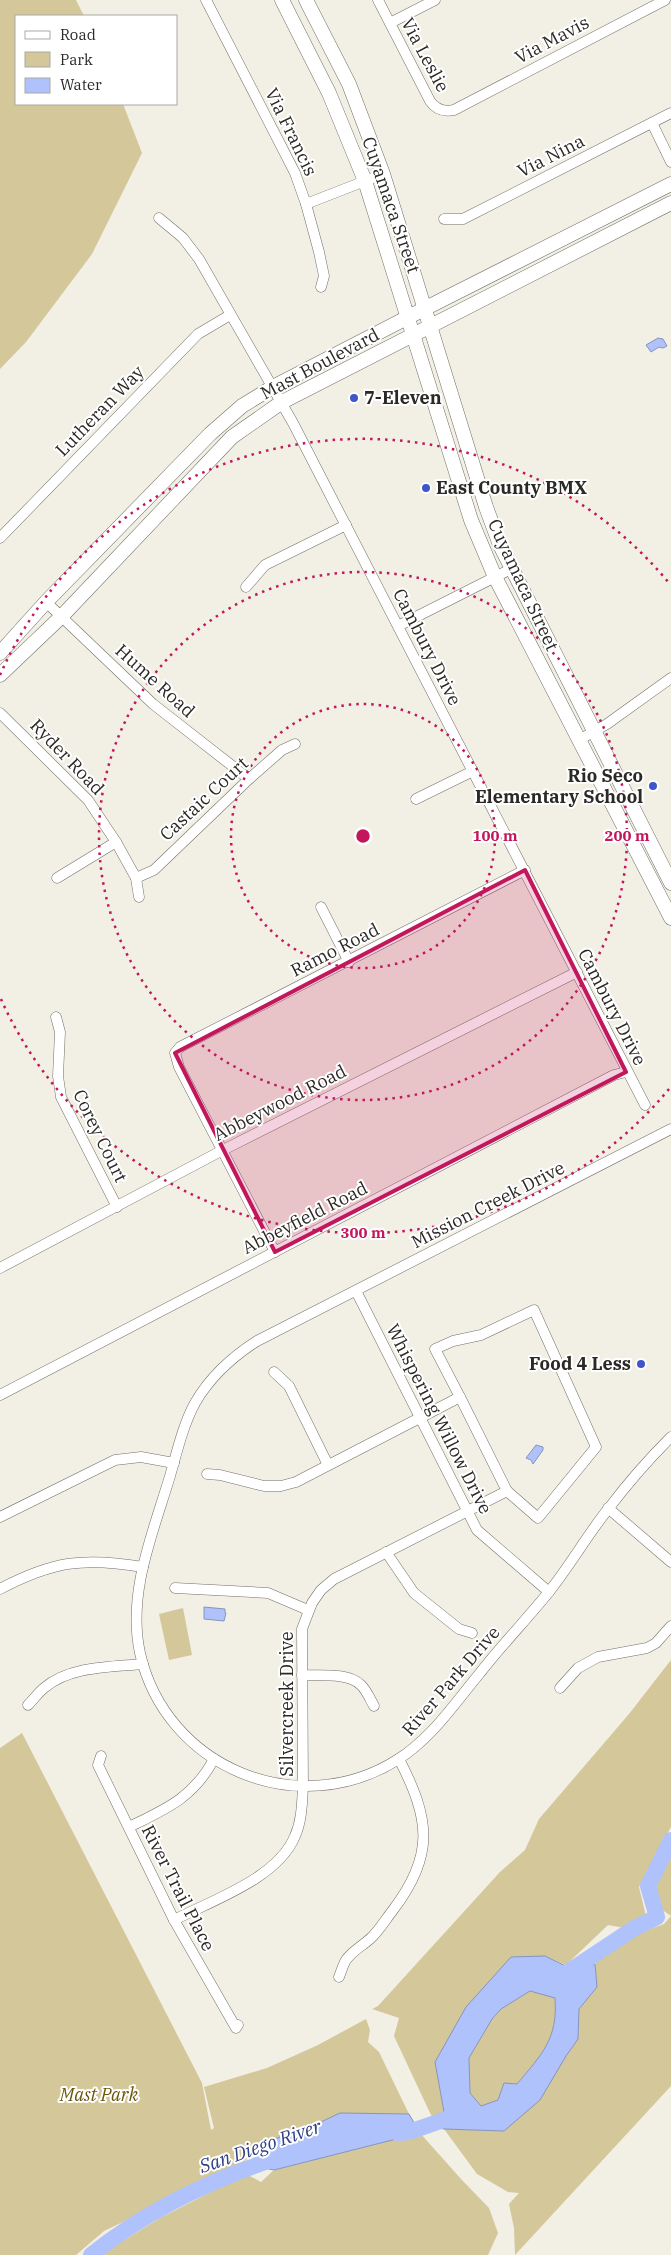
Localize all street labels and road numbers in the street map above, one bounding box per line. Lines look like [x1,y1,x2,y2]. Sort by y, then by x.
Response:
street label: Via Mavis [511,10,593,69]
street label: Via Leslie [396,14,455,96]
street label: Via Francis [260,84,323,180]
street label: Via Nina [513,129,588,182]
street label: Cuyamaca Street [357,134,426,276]
street label: Mast Boulevard [256,323,383,405]
street label: Lutheran Way [50,360,149,461]
street label: Cuyamaca Street [483,515,564,654]
street label: Cambury Drive [388,584,467,709]
street label: Hume Road [111,639,200,722]
street label: Ryder Road [25,714,109,800]
street label: Castaic Court [155,752,253,845]
street label: Ramo Road [287,917,383,982]
street label: Cambury Drive [573,944,652,1069]
street label: Abbeywood Road [209,1059,350,1146]
street label: Corey Court [68,1086,133,1186]
street label: Mission Creek Drive [407,1156,568,1253]
street label: Abbeyfield Road [238,1176,371,1259]
street label: Whispering Willow Drive [381,1320,497,1518]
street label: River Park Drive [397,1621,505,1740]
street label: Silvercreek Drive [275,1631,298,1777]
street label: River Trail Place [137,1821,220,1955]

